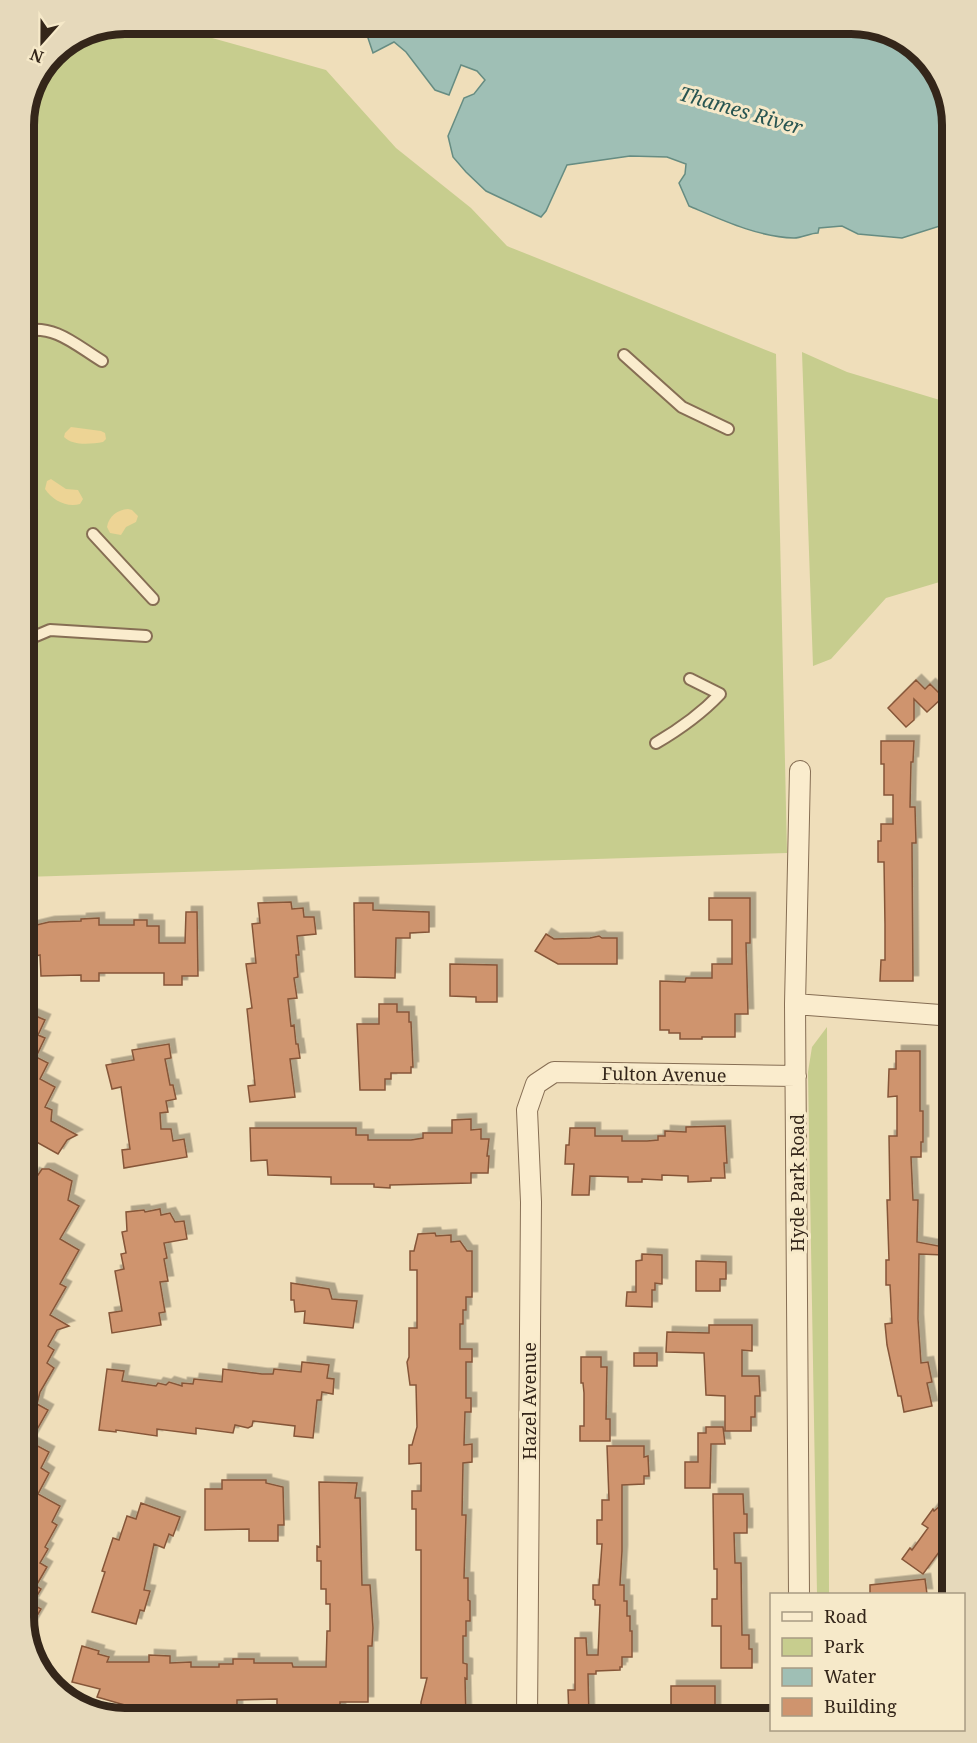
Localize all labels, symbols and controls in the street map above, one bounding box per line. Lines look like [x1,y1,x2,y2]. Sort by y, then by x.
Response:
north arrow [12,12,72,72]
text: N [26,43,46,69]
water label: Thames River [676,79,807,141]
street label: Fulton Avenue [601,1061,727,1087]
street label: Hyde Park Road [785,1114,809,1252]
street label: Hazel Avenue [517,1342,541,1460]
legend [770,1593,965,1731]
text: Road [824,1604,867,1628]
text: Park [824,1634,864,1658]
text: Water [824,1664,877,1688]
text: Building [824,1694,897,1718]

